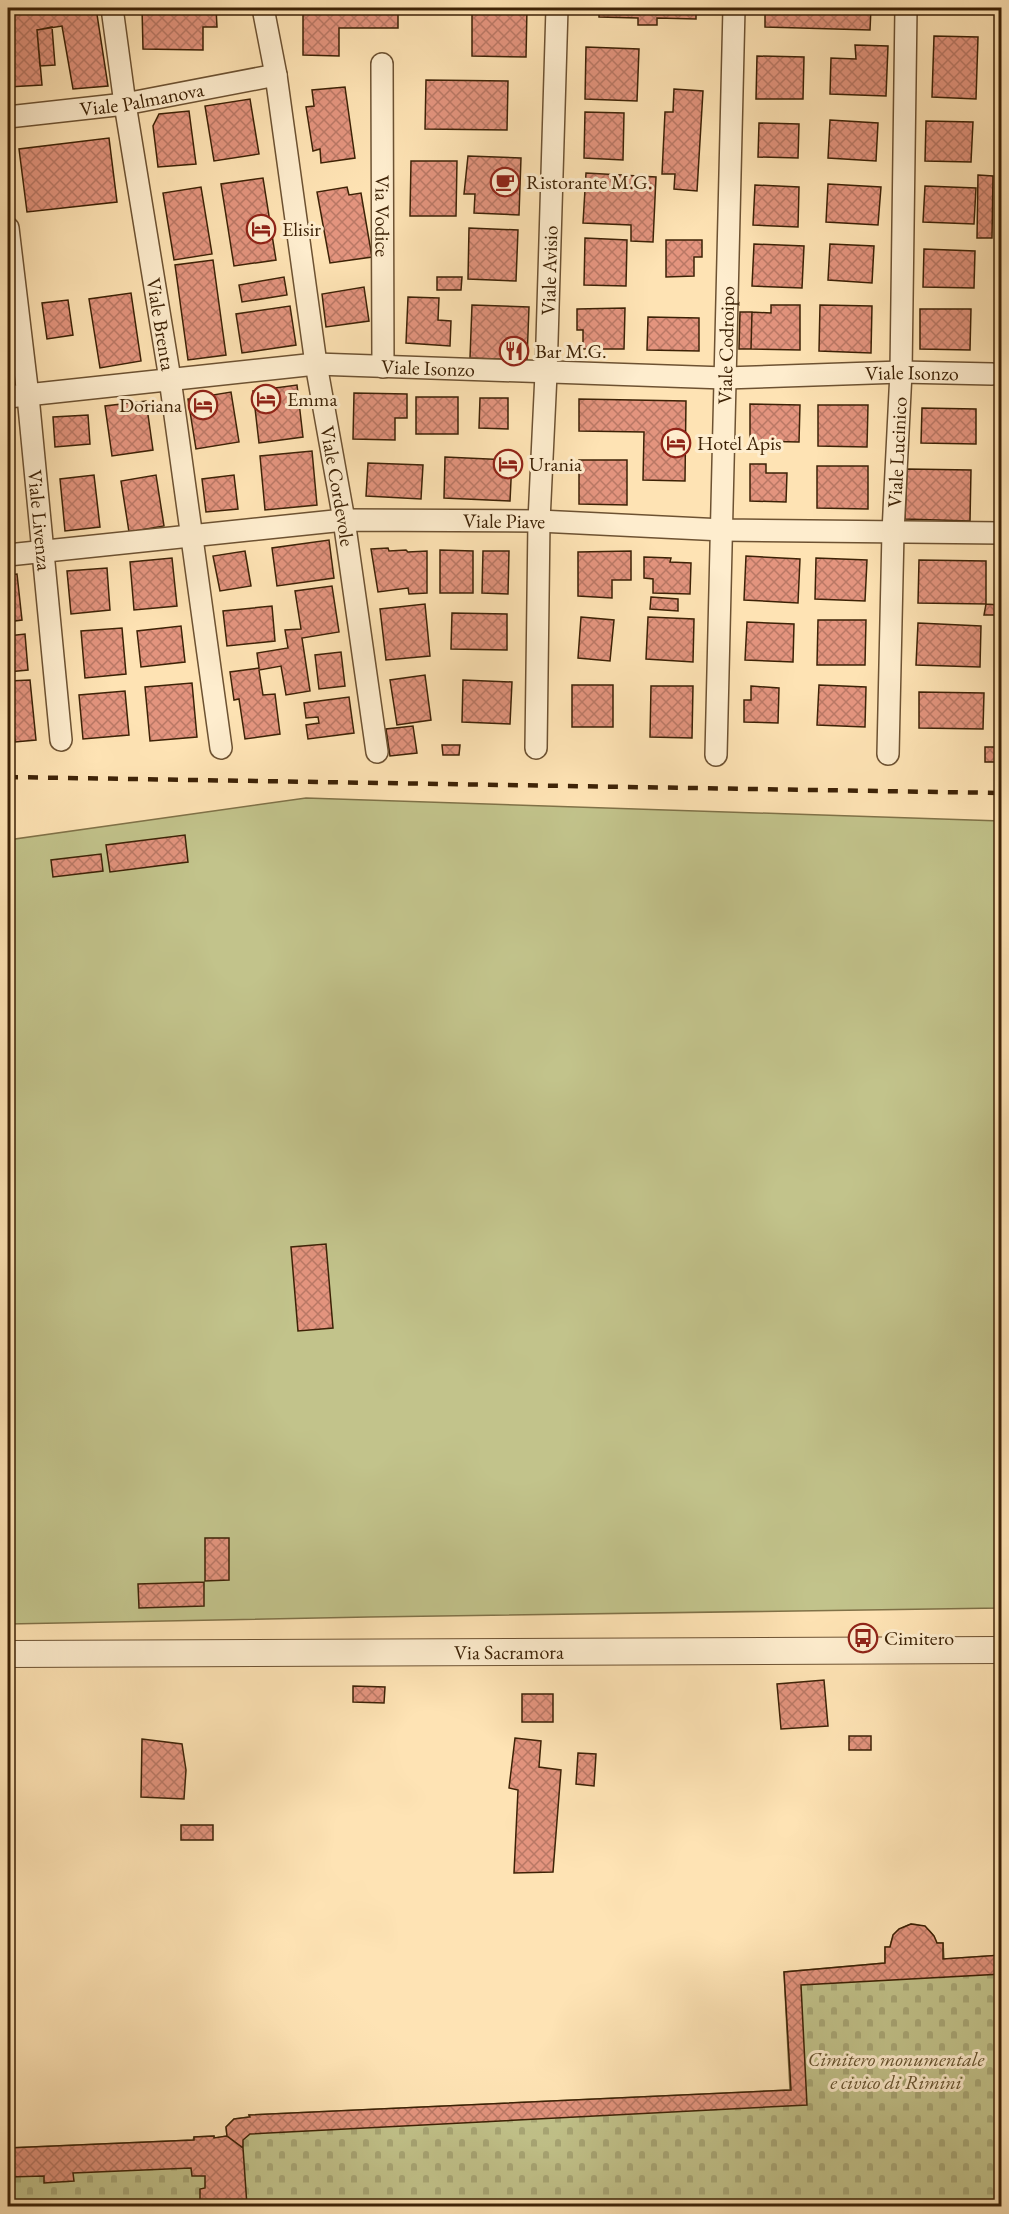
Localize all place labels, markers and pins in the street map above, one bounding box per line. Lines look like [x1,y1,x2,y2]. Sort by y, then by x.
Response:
cafe icon: Ristorante M.G. [489,166,521,198]
place label: Ristorante M.G. [526,169,652,195]
hotel icon: Elisir [245,213,277,245]
place label: Elisir [282,216,321,242]
restaurant icon: Bar M.G. [498,335,530,367]
place label: Bar M.G. [535,338,607,364]
hotel icon: Emma [250,383,282,415]
place label: Emma [287,386,337,412]
hotel icon: Doriana [187,389,219,421]
place label: Doriana [119,392,182,418]
hotel icon: Hotel Apis [660,427,692,459]
place label: Hotel Apis [697,430,782,456]
hotel icon: Urania [492,448,524,480]
place label: Urania [529,451,582,477]
bus stop icon: Cimitero [847,1622,879,1654]
place label: Cimitero [884,1625,954,1651]

